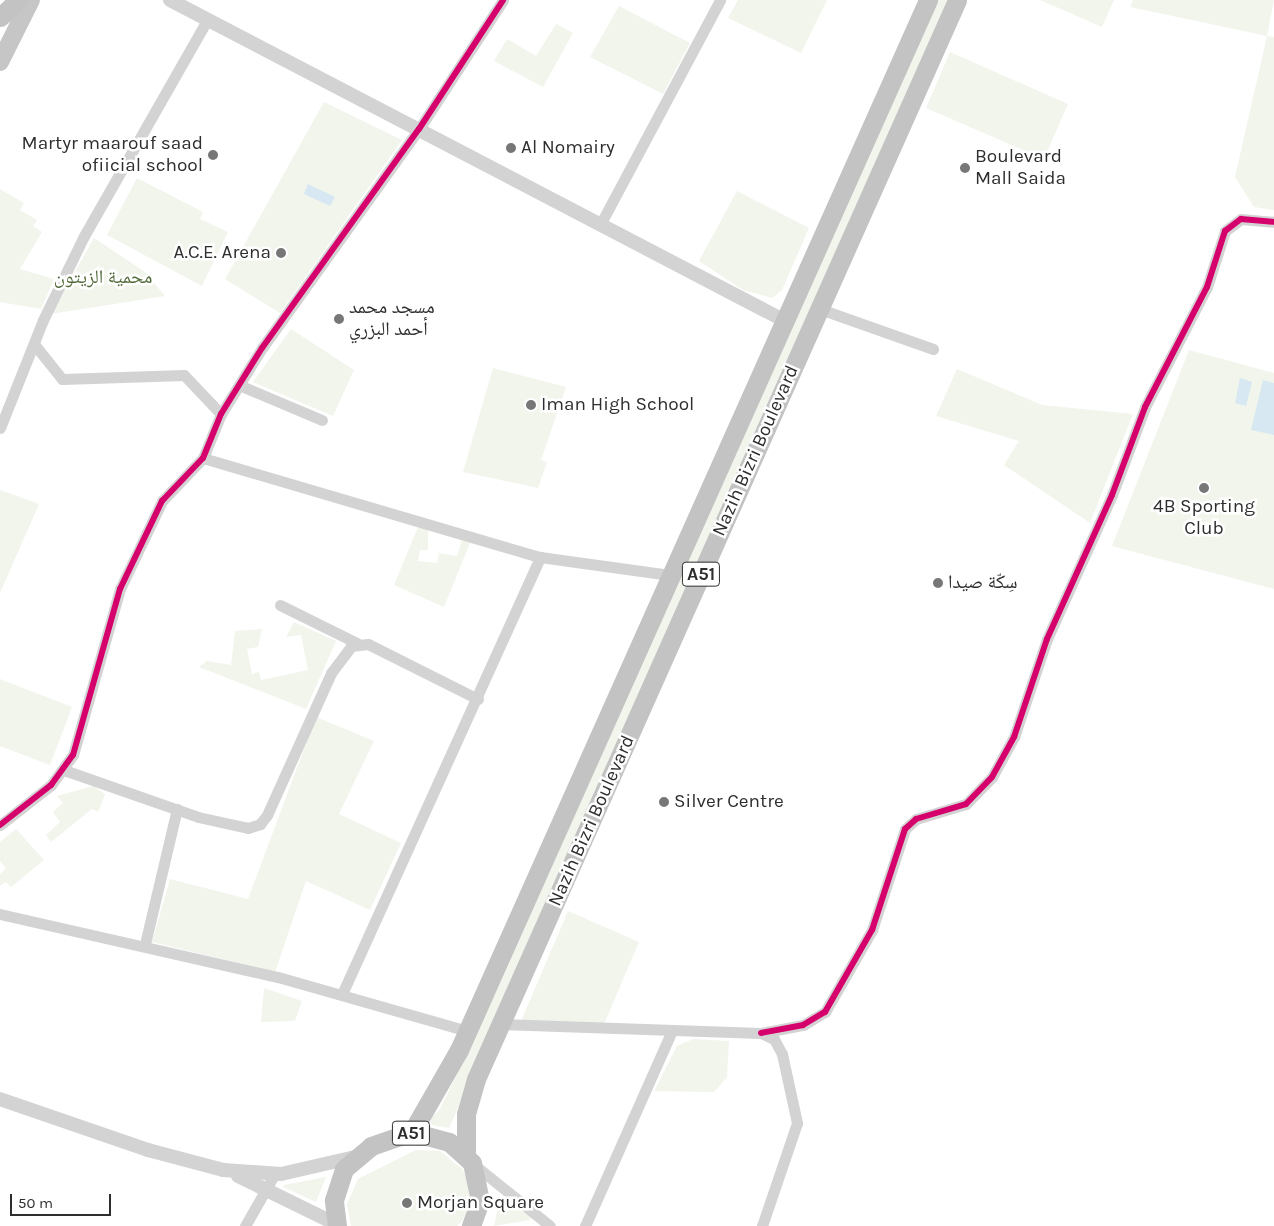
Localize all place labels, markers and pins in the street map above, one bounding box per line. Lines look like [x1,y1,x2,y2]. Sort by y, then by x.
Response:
place label: Martyr maarouf saad ofiicial school [22,133,203,177]
place label: Al Nomairy [521,137,615,159]
marker: Al Nomairy [505,142,517,154]
place label: Boulevard Mall Saida [975,146,1066,190]
marker: Martyr maarouf saad ofiicial school [207,149,219,161]
marker: Boulevard Mall Saida [959,162,971,174]
place label: A.C.E. Arena [174,242,271,264]
marker: A.C.E. Arena [275,247,287,259]
place label: مسجد محمد أحمد البزري [349,297,435,341]
marker: مسجد محمد أحمد البزري [333,313,345,325]
place label: Iman High School [541,394,694,416]
marker: Iman High School [525,399,537,411]
marker: 4B Sporting Club [1198,482,1210,494]
place label: 4B Sporting Club [1153,496,1255,540]
place label: سِكّة صيدا [948,572,1018,594]
marker: سِكّة صيدا [932,577,944,589]
place label: Silver Centre [674,791,784,813]
marker: Silver Centre [658,796,670,808]
place label: Morjan Square [417,1192,544,1214]
marker: Morjan Square [401,1197,413,1209]

